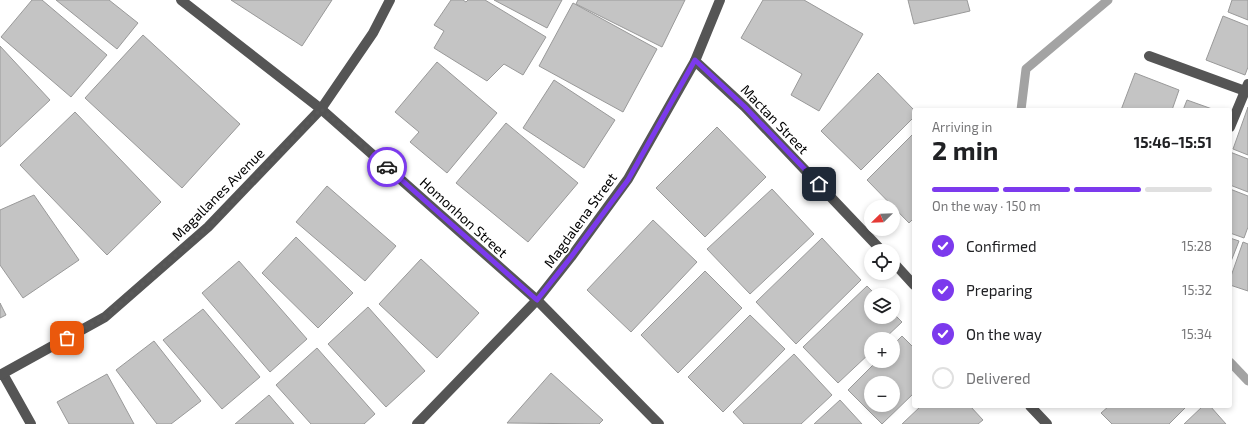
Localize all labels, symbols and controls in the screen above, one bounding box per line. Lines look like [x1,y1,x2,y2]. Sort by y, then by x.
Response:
street label: Mactan Street [738,81,812,157]
text: Arriving in [932,119,992,135]
text: 15:46–15:51 [1134,133,1212,151]
text: 2 min [932,134,998,165]
street label: Magallanes Avenue [168,144,268,244]
courier [367,147,407,187]
icon: car [376,156,398,178]
pin [802,167,836,201]
street label: Magdalena Street [540,169,620,271]
street label: Homonhon Street [417,173,511,261]
icon: home [808,173,830,195]
text: On the way · 150 m [932,198,1041,214]
north arrow [864,200,900,236]
map controls [864,200,900,412]
icon: check [932,235,954,257]
text: Confirmed [966,237,1037,255]
text: 15:28 [1182,238,1212,254]
button: locate [864,244,900,280]
icon: check [932,279,954,301]
text: Preparing [966,281,1032,299]
text: 15:32 [1182,282,1212,298]
button: layers [864,288,900,324]
pin [50,321,84,355]
icon: check [932,323,954,345]
text: On the way [966,325,1042,343]
text: 15:34 [1182,326,1212,342]
icon: bag [56,327,78,349]
button: + [864,332,900,368]
text: Delivered [966,369,1031,387]
button: − [864,376,900,412]

